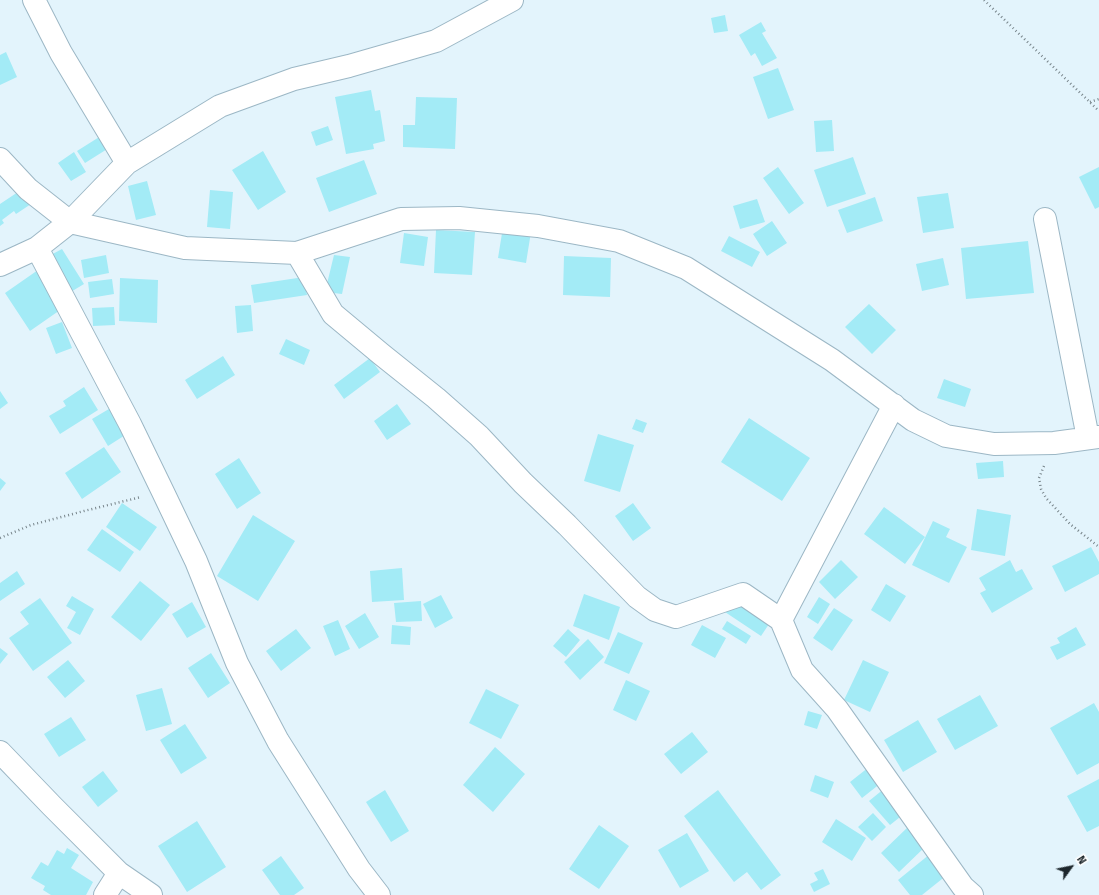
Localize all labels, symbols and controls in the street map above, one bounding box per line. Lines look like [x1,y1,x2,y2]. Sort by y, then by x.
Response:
north arrow [1051,847,1091,887]
text: N [1074,854,1089,867]

